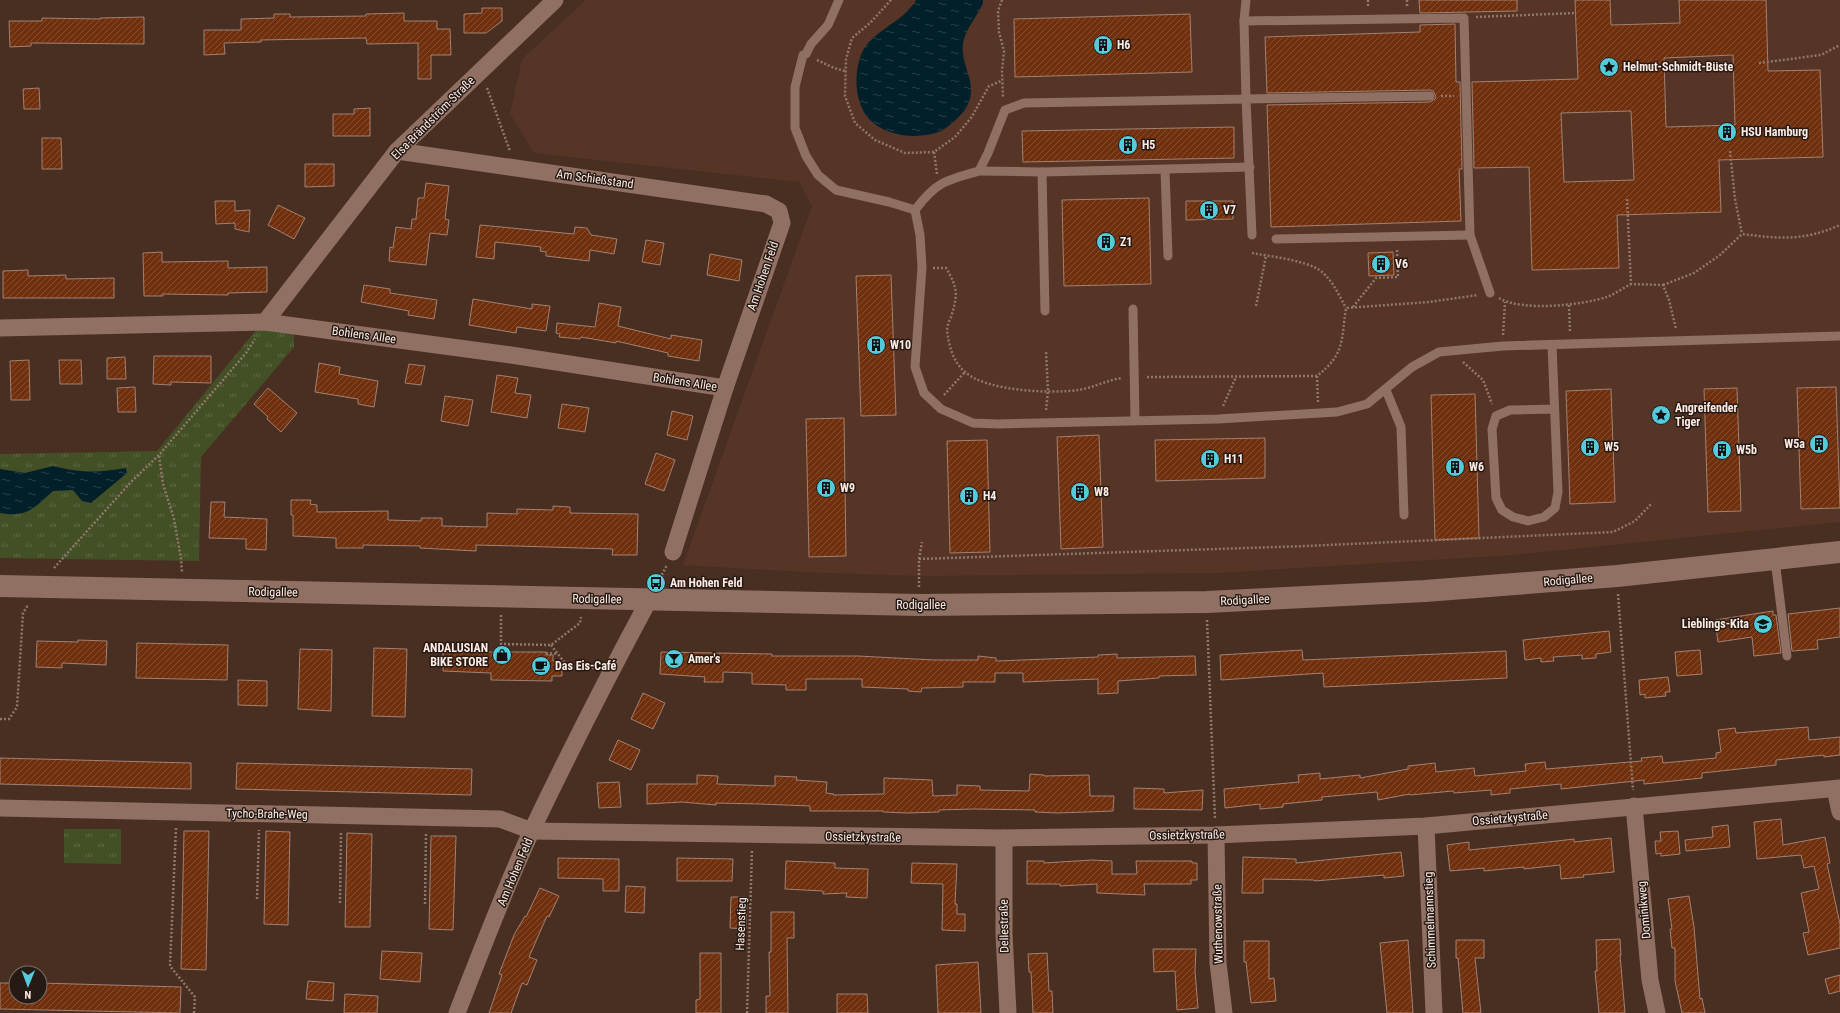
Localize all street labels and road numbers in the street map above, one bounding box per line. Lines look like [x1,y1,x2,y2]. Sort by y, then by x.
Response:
street label: Elsa-Brändström-Straße [389,73,478,162]
street label: Am Schießstand [556,167,634,191]
street label: Am Hohen Feld [745,240,781,312]
street label: Bohlens Allee [331,324,397,346]
street label: Bohlens Allee [652,370,718,394]
street label: Rodigallee [1543,571,1594,589]
street label: Rodigallee [248,585,298,599]
street label: Rodigallee [572,592,622,606]
street label: Rodigallee [1220,592,1270,608]
street label: Rodigallee [896,598,946,612]
street label: Tycho-Brahe-Weg [226,806,308,822]
street label: Ossietzkystraße [1472,808,1549,828]
street label: Ossietzkystraße [1149,827,1225,843]
street label: Ossietzkystraße [825,829,901,845]
street label: Am Hohen Feld [494,836,536,908]
street label: Schimmelmannstieg [1421,871,1439,968]
street label: Dominikweg [1634,880,1654,939]
street label: Wuthenowstraße [1210,884,1226,964]
street label: Hasenstieg [733,897,749,951]
street label: Dellestraße [997,899,1011,953]

